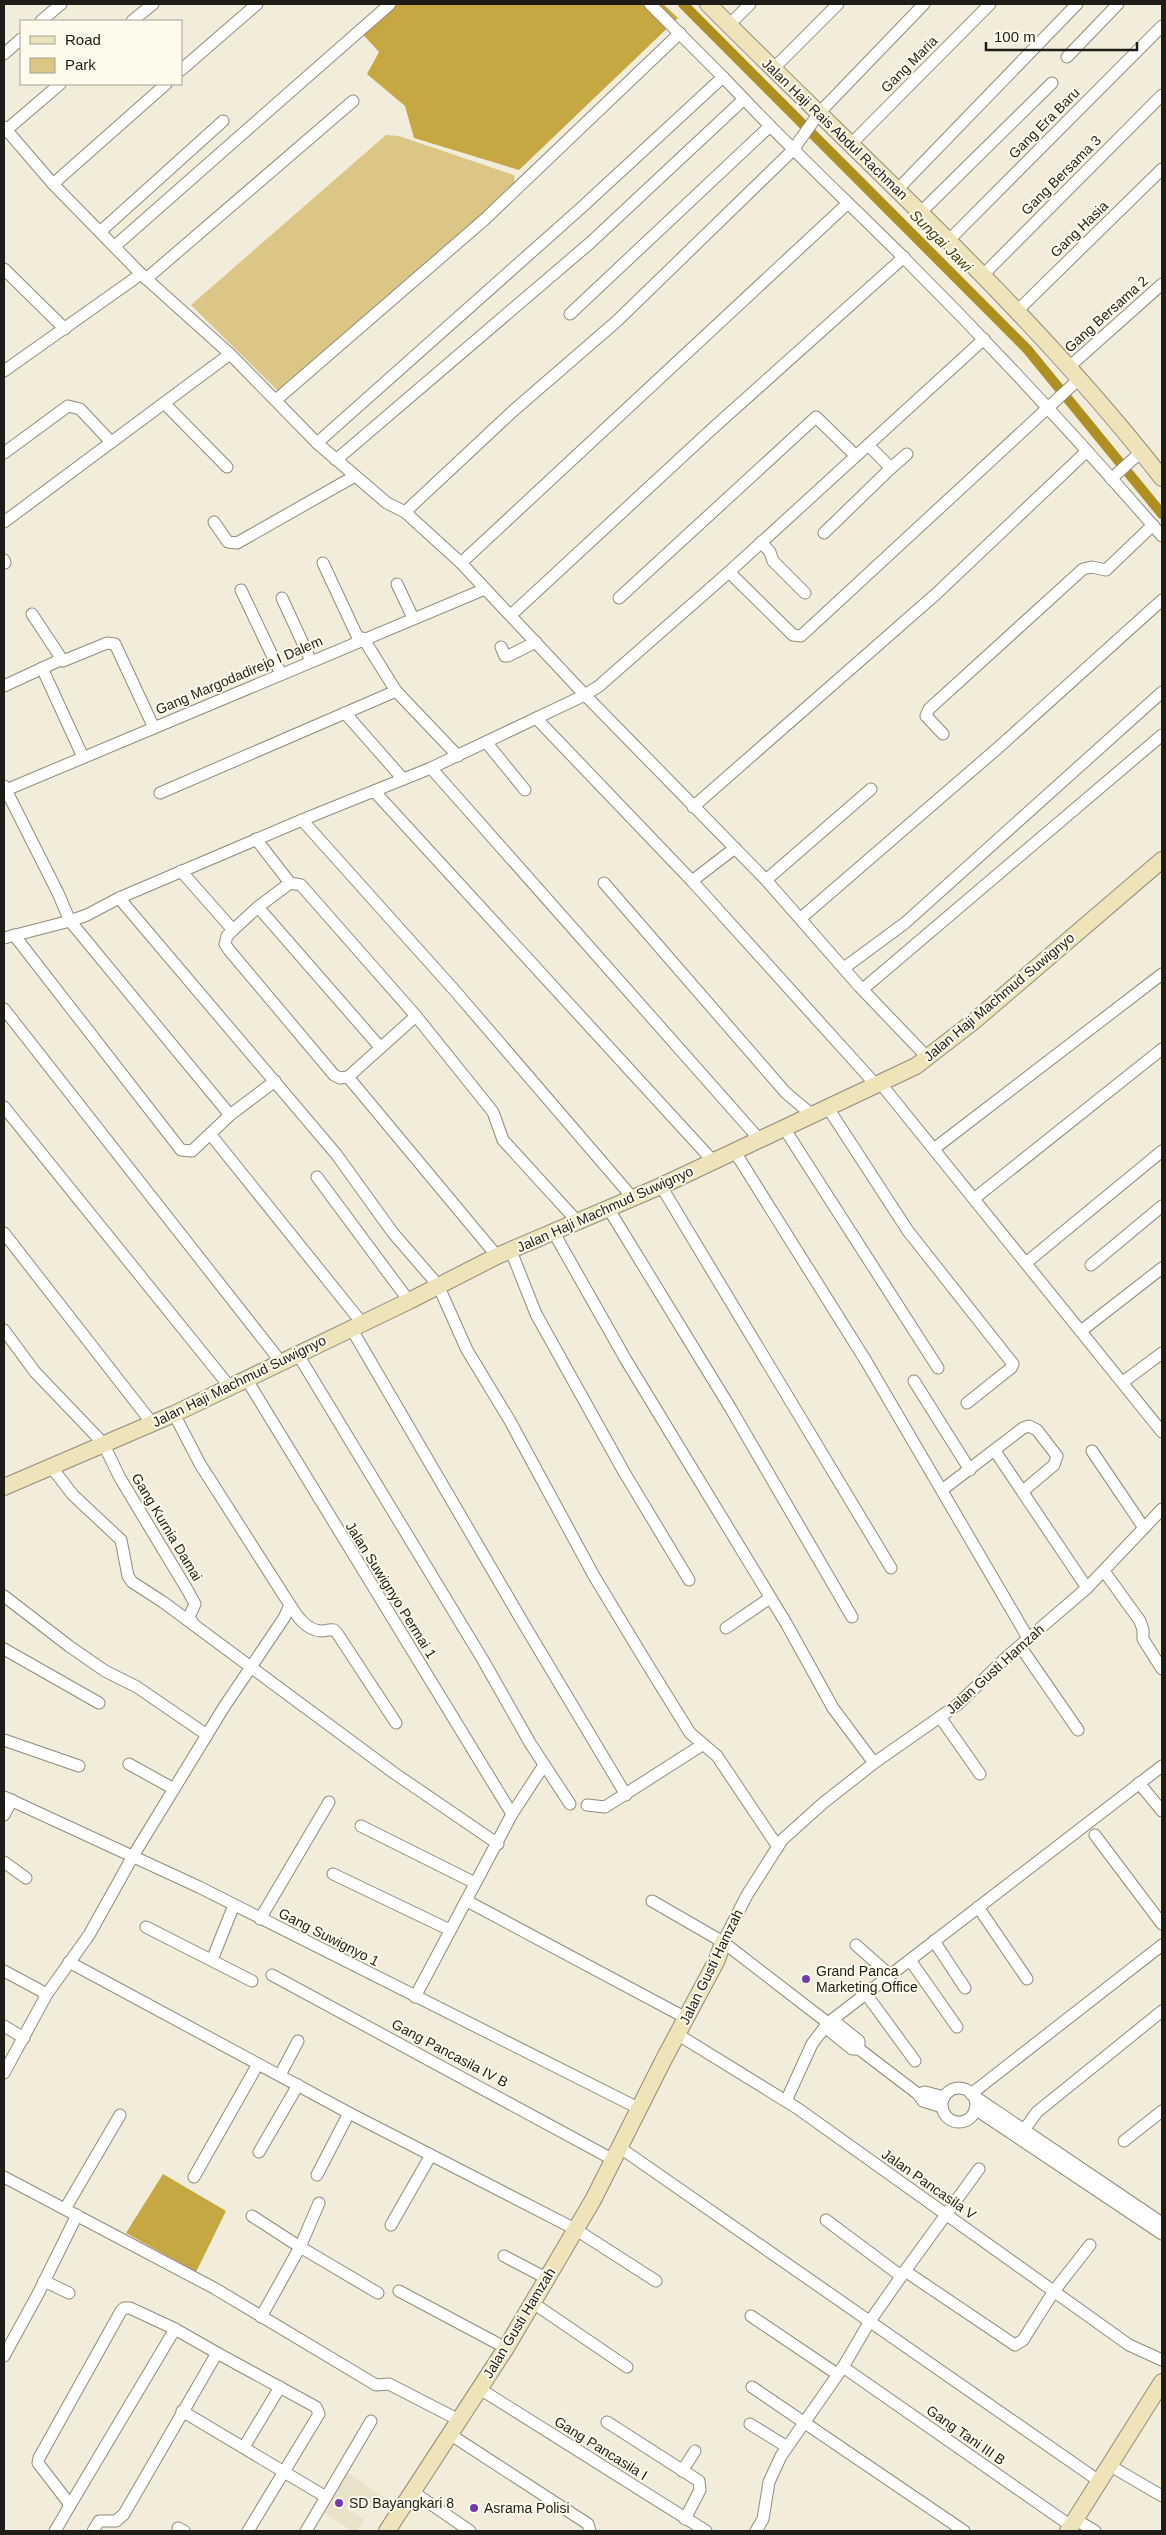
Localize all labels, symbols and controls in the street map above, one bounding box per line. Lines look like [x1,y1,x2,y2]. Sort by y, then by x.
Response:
legend [20,20,182,85]
scale bar [986,20,1137,52]
text: 100 m [994,28,1036,45]
text: Road [65,31,101,48]
street label: Gang Maria [877,32,941,96]
street label: Jalan Haji Rais Abdul Rachman [759,55,911,203]
text: Park [65,56,96,73]
street label: Gang Era Baru [1005,84,1083,162]
street label: Gang Bersama 3 [1018,132,1104,218]
street label: Gang Hasia [1047,197,1111,260]
water label: Sungai Jawi [907,206,976,276]
street label: Gang Bersama 2 [1061,273,1151,355]
street label: Gang Margodadirejo I Dalem [153,633,325,717]
street label: Jalan Haji Machmud Suwignyo [921,929,1078,1065]
street label: Jalan Haji Machmud Suwignyo [514,1163,696,1255]
street label: Jalan Haji Machmud Suwignyo [149,1332,329,1430]
street label: Gang Kurnia Damai [128,1470,206,1584]
street label: Jalan Suwignyo Permai 1 [342,1519,440,1661]
street label: Jalan Gusti Hamzah [943,1621,1047,1717]
street label: Gang Suwignyo 1 [276,1905,382,1969]
street label: Jalan Gusti Hamzah [676,1907,746,2027]
place label: Grand Panca Marketing Office [816,1963,918,1995]
marker: Grand Panca Marketing Office [800,1973,812,1985]
street label: Gang Pancasila IV B [389,2016,511,2090]
street label: Jalan Pancasila V [879,2146,980,2223]
street label: Jalan Gusti Hamzah [480,2265,558,2381]
street label: Gang Tani III B [924,2402,1008,2468]
street label: Gang Pancasila I [552,2413,650,2483]
place label: SD Bayangkari 8 [349,2495,454,2511]
marker: SD Bayangkari 8 [333,2497,345,2509]
place label: Asrama Polisi [484,2500,570,2516]
marker: Asrama Polisi [468,2502,480,2514]

